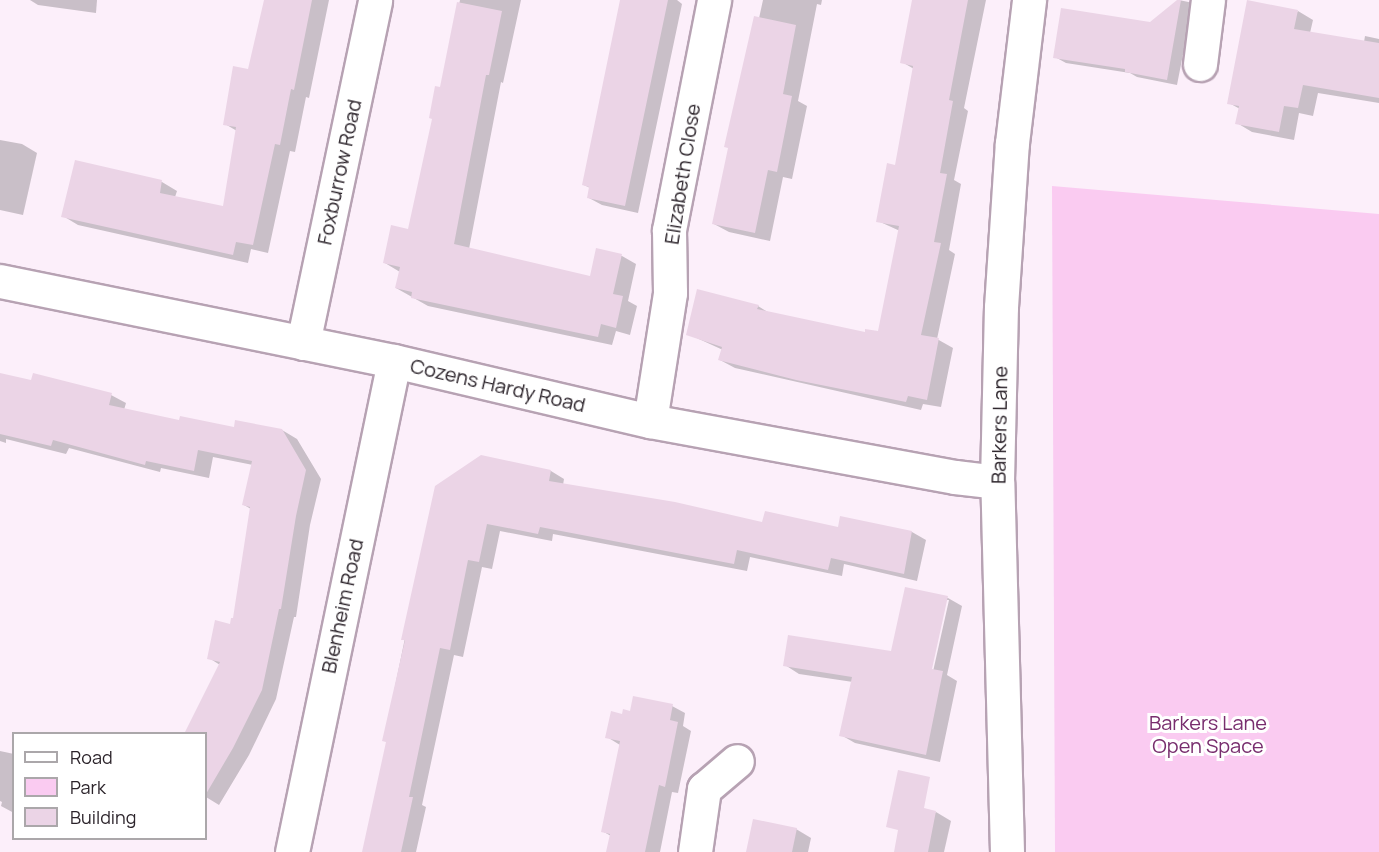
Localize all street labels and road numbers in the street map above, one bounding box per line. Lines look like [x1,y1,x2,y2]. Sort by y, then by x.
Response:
street label: Foxburrow Road [312,97,366,247]
street label: Elizabeth Close [659,102,705,246]
street label: Cozens Hardy Road [408,353,588,417]
street label: Barkers Lane [986,366,1012,484]
street label: Blenheim Road [316,537,368,675]

